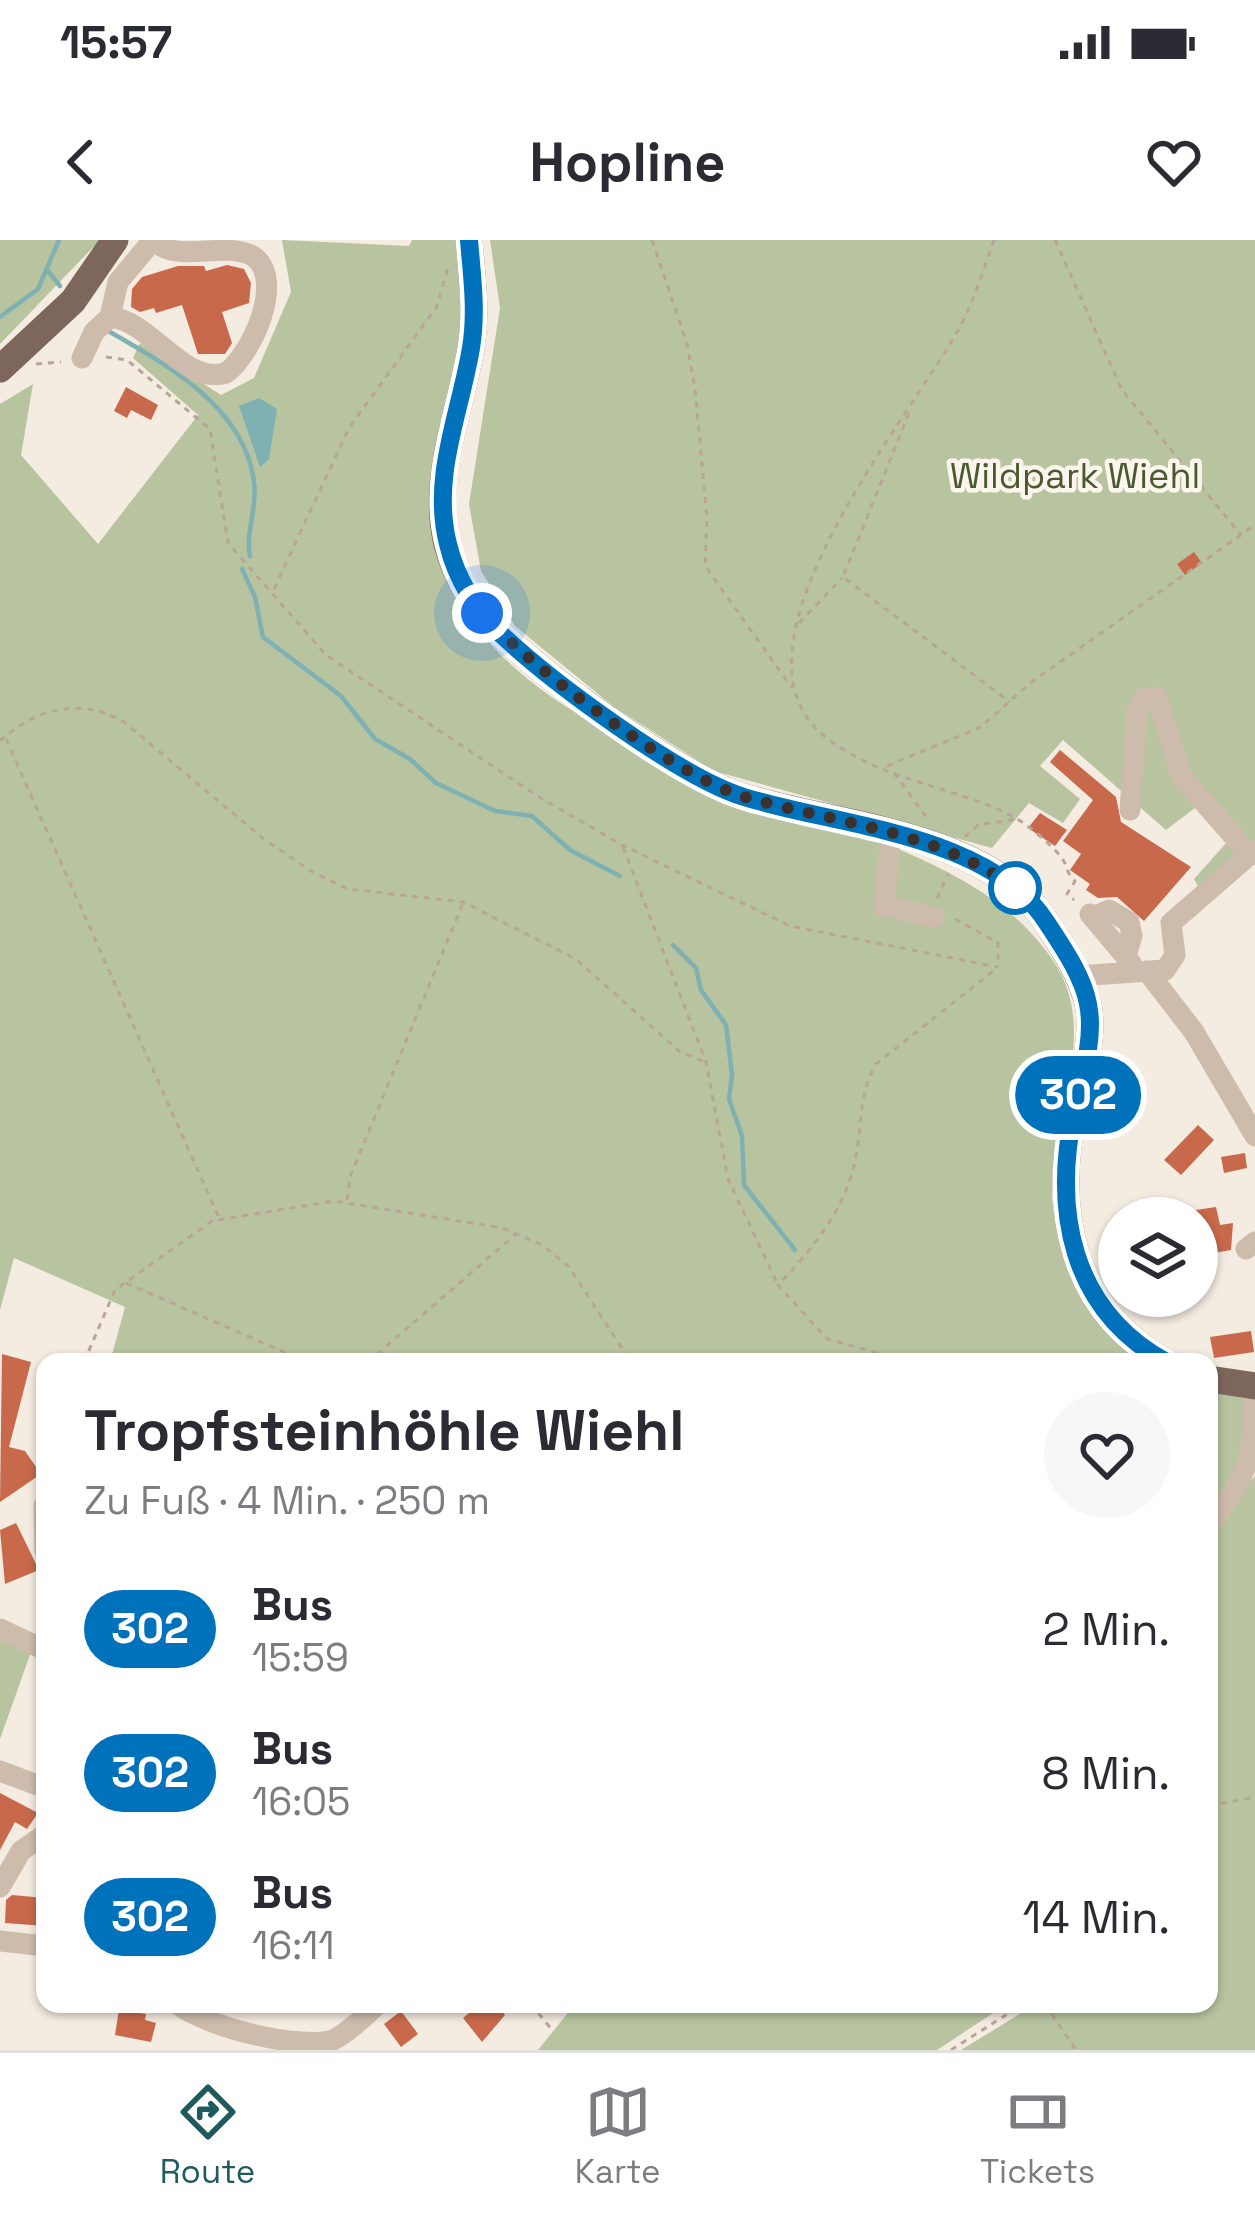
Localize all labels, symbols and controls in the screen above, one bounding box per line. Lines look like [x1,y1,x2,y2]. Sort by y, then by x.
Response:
text: 15:57 [60,14,172,71]
text: Hopline [529,128,726,197]
icon: back [48,129,114,195]
icon: heart [1141,129,1207,195]
park label: Wildpark Wiehl [950,453,1200,499]
your location [452,583,512,643]
unlabelled marker [990,863,1040,913]
line badge: 302 [1009,1056,1147,1134]
text: 302 [1039,1068,1117,1121]
map controls [1098,1197,1218,1317]
button: layers [1098,1197,1218,1317]
button: heart [1044,1392,1170,1518]
text: Tropfsteinhöhle Wiehl [84,1394,684,1467]
text: Zu Fuß · 4 Min. · 250 m [84,1476,490,1525]
text: Bus [252,1576,333,1633]
text: 2 Min. [1042,1601,1170,1658]
text: 302 [111,1602,189,1655]
text: 15:59 [252,1633,349,1682]
text: Bus [252,1720,333,1777]
text: 8 Min. [1041,1745,1170,1802]
text: 302 [111,1746,189,1799]
text: 16:05 [252,1777,350,1826]
text: Bus [252,1864,333,1921]
text: 14 Min. [1023,1889,1170,1946]
text: 302 [111,1890,189,1943]
text: 16:11 [252,1921,335,1970]
tab: Route [160,2079,255,2193]
tab: Karte [575,2079,660,2193]
tab: Tickets [980,2079,1095,2193]

